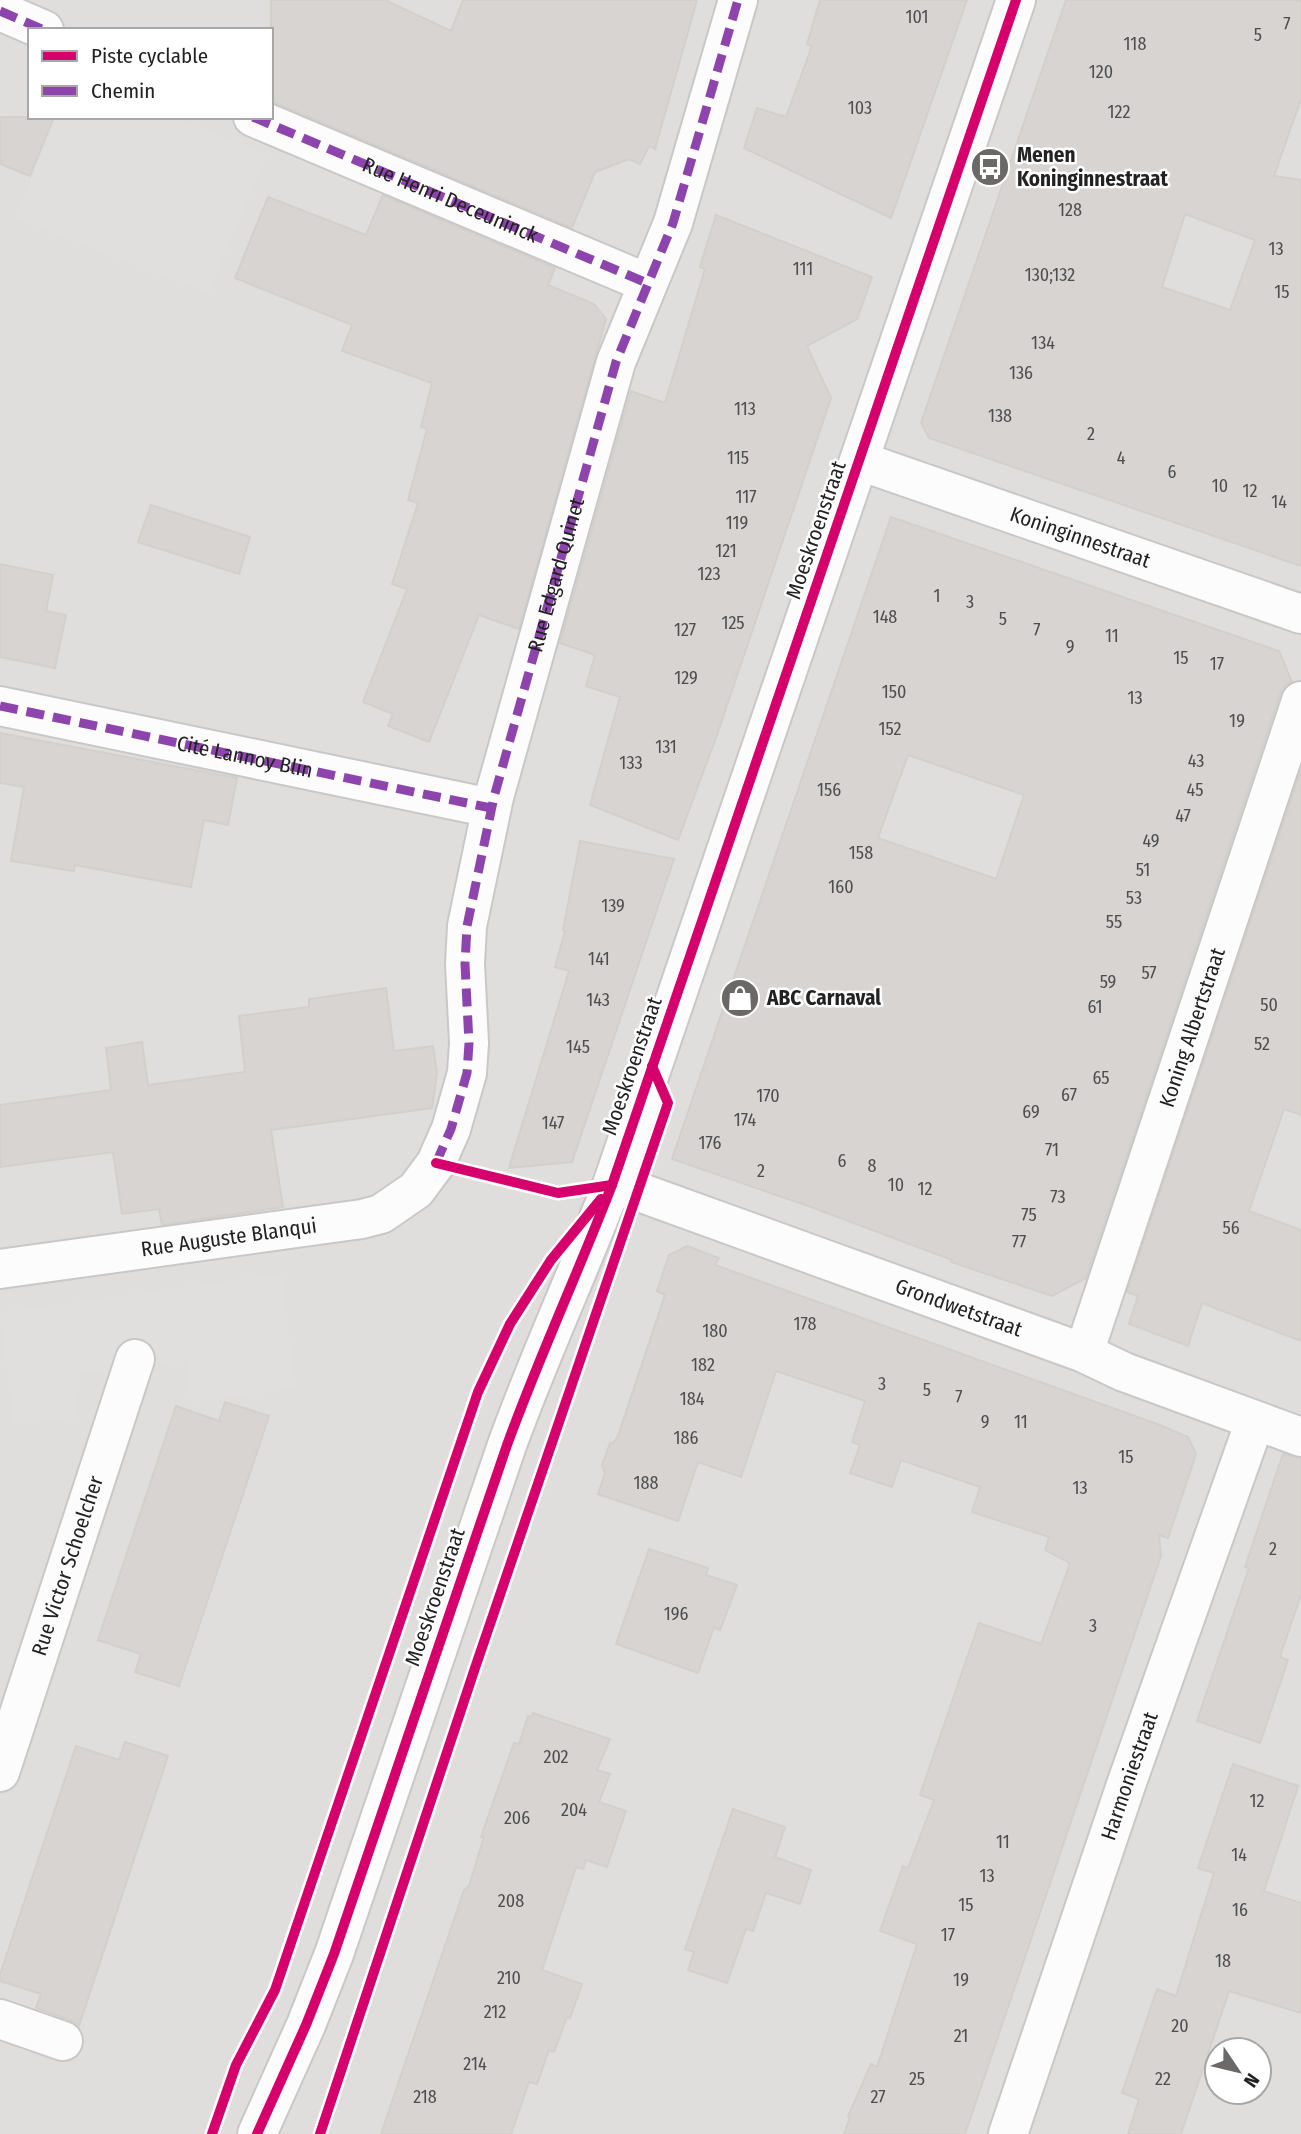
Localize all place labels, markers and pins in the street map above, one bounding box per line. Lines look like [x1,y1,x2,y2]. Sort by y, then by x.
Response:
place label: Menen Koninginnestraat [1017,142,1168,192]
bus stop icon: Menen Koninginnestraat [969,146,1011,188]
shop icon: ABC Carnaval [719,977,761,1019]
place label: ABC Carnaval [766,985,881,1011]

